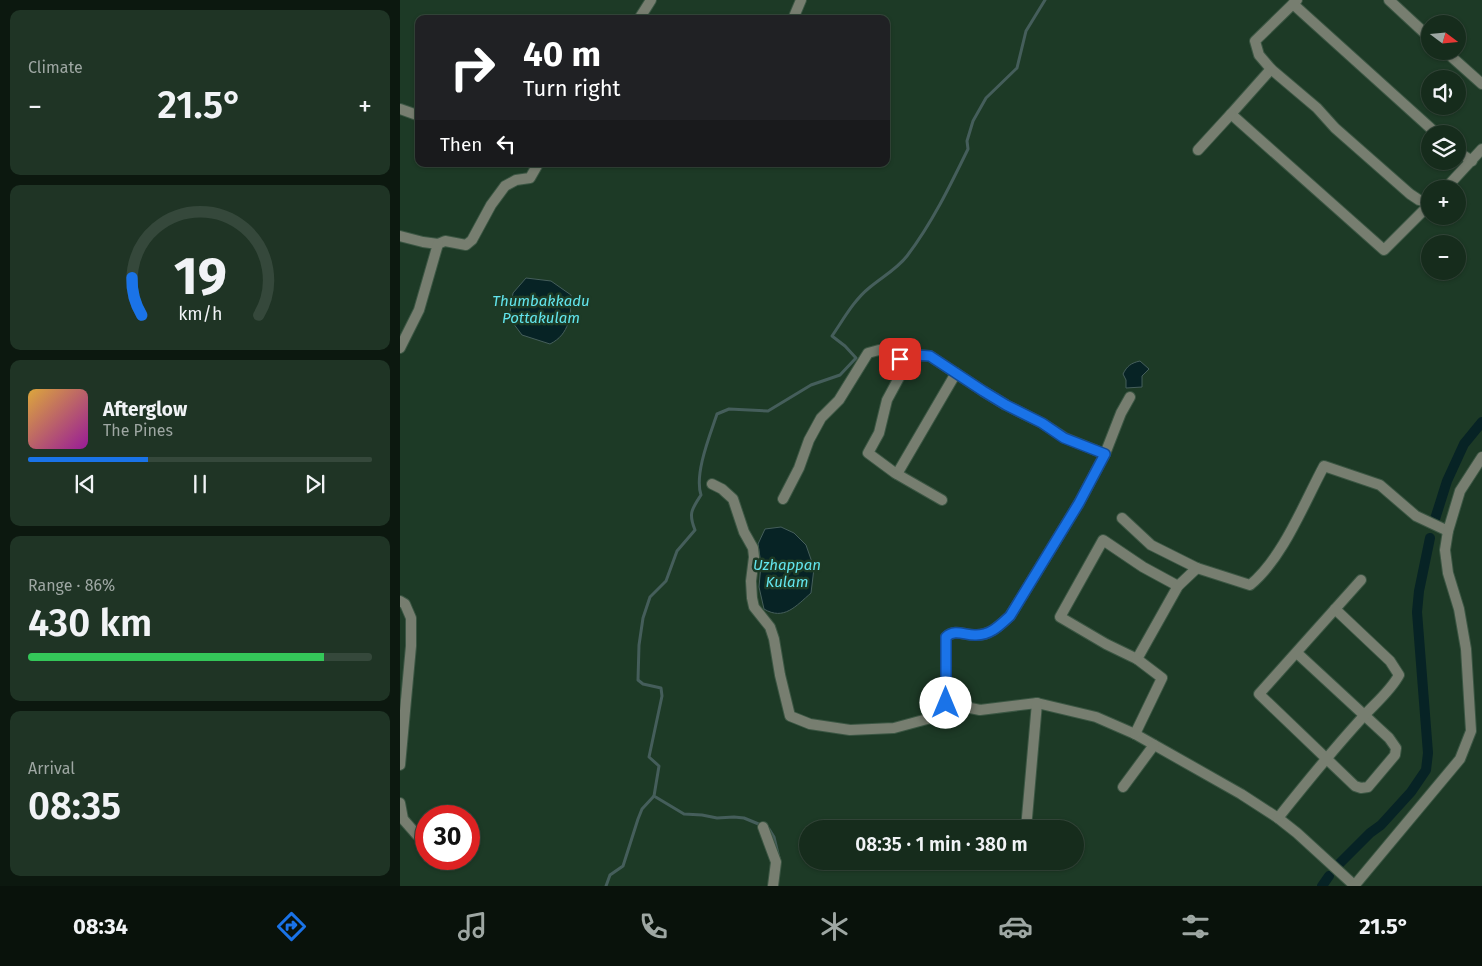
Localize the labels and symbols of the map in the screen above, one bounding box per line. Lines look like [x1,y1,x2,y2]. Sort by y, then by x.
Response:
north arrow [1421,15,1466,60]
water label: Thumbakkadu Pottakulam [492,292,590,327]
pin [879,338,921,380]
water label: Uzhappan Kulam [753,556,821,591]
position arrow [919,676,971,728]
speed limit sign: 30 [415,805,480,870]

